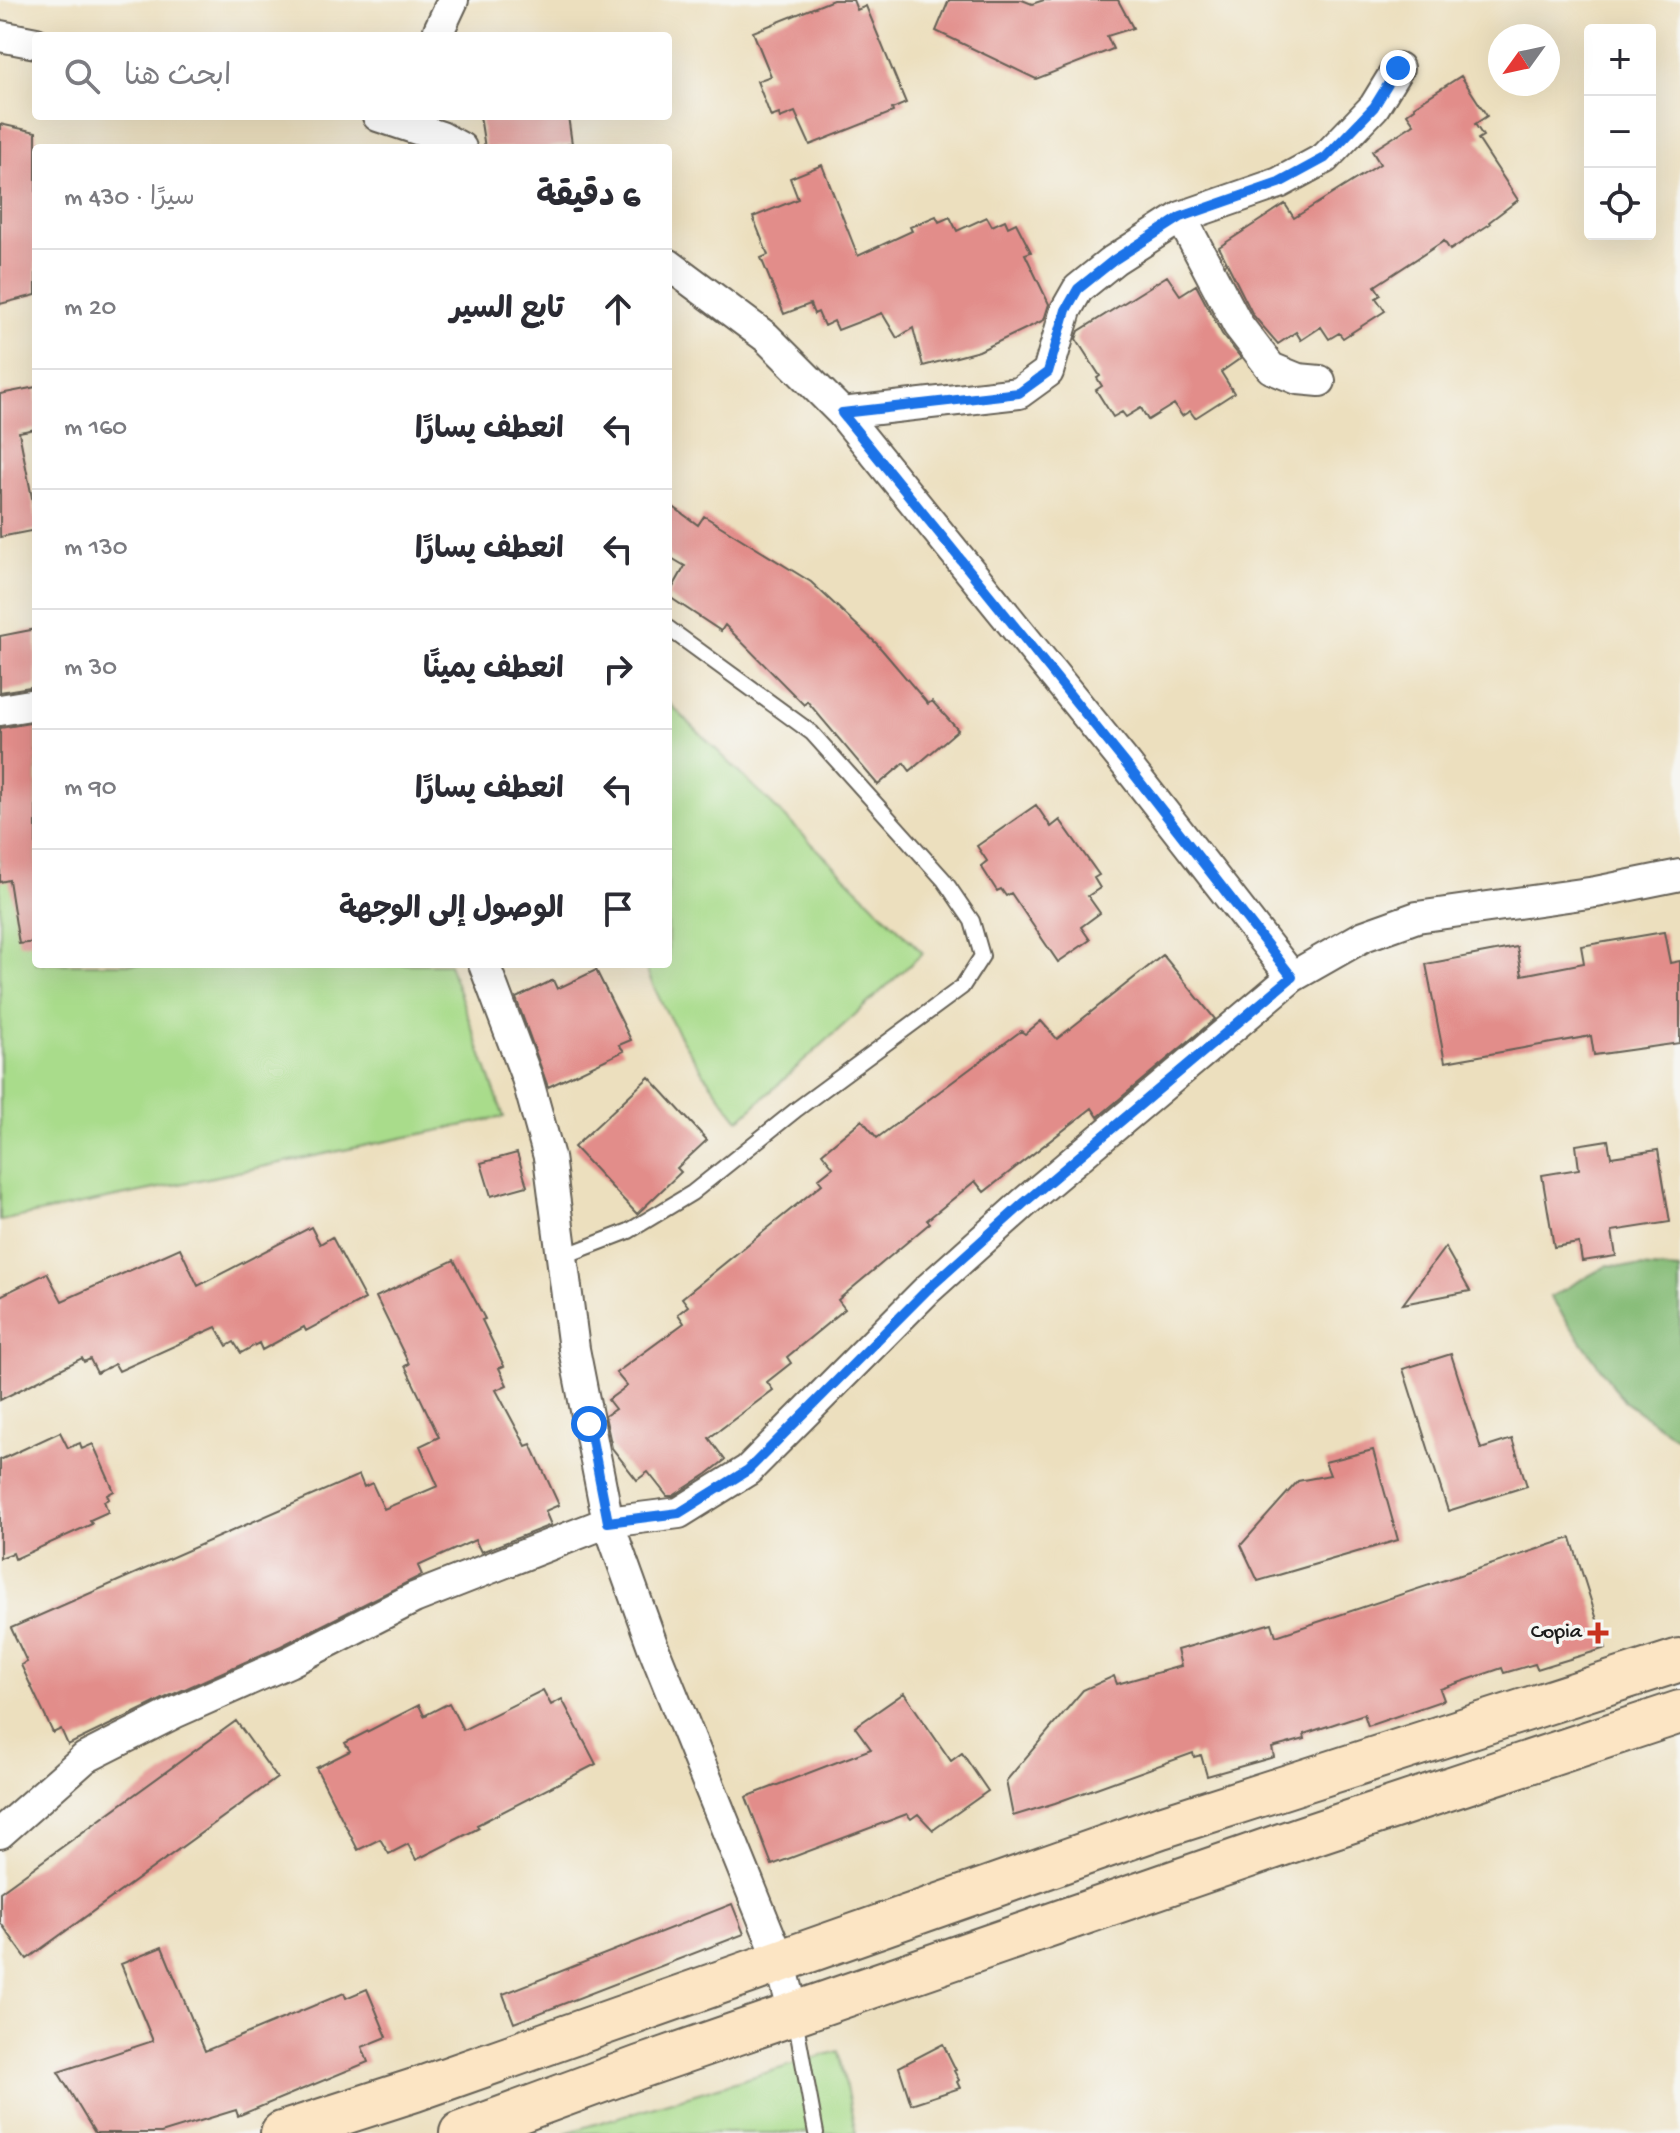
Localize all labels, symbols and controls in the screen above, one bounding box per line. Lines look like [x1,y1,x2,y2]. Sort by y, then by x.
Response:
north arrow [1488,24,1560,96]
map controls [1584,24,1656,240]
button: + [1584,24,1656,96]
search box [32,32,672,120]
route end [1380,50,1416,86]
icon: search [60,54,104,98]
text: ابحث هنا [124,61,231,96]
button: − [1584,96,1656,168]
button: locate [1584,168,1656,240]
text: 6 دقيقة [536,179,640,219]
text: سيرًا · 430 m [64,184,195,215]
icon: ahead [596,287,640,331]
text: 20 m [64,294,116,325]
text: تابع السير [450,294,564,329]
icon: left [596,407,640,451]
text: 160 m [64,414,127,445]
text: انعطف يسارًا [415,414,564,449]
icon: left [596,527,640,571]
text: 130 m [64,534,127,565]
text: انعطف يسارًا [415,534,564,569]
icon: right [596,647,640,691]
text: 30 m [64,654,117,685]
text: انعطف يمينًا [423,654,564,689]
icon: left [596,767,640,811]
text: 90 m [64,774,116,805]
text: انعطف يسارًا [415,774,564,809]
icon: arrive [596,887,640,931]
text: الوصول إلى الوجهة [339,894,564,929]
route start [571,1406,607,1442]
place label: Copia [1531,1620,1583,1646]
marker: Copia [1589,1624,1607,1642]

